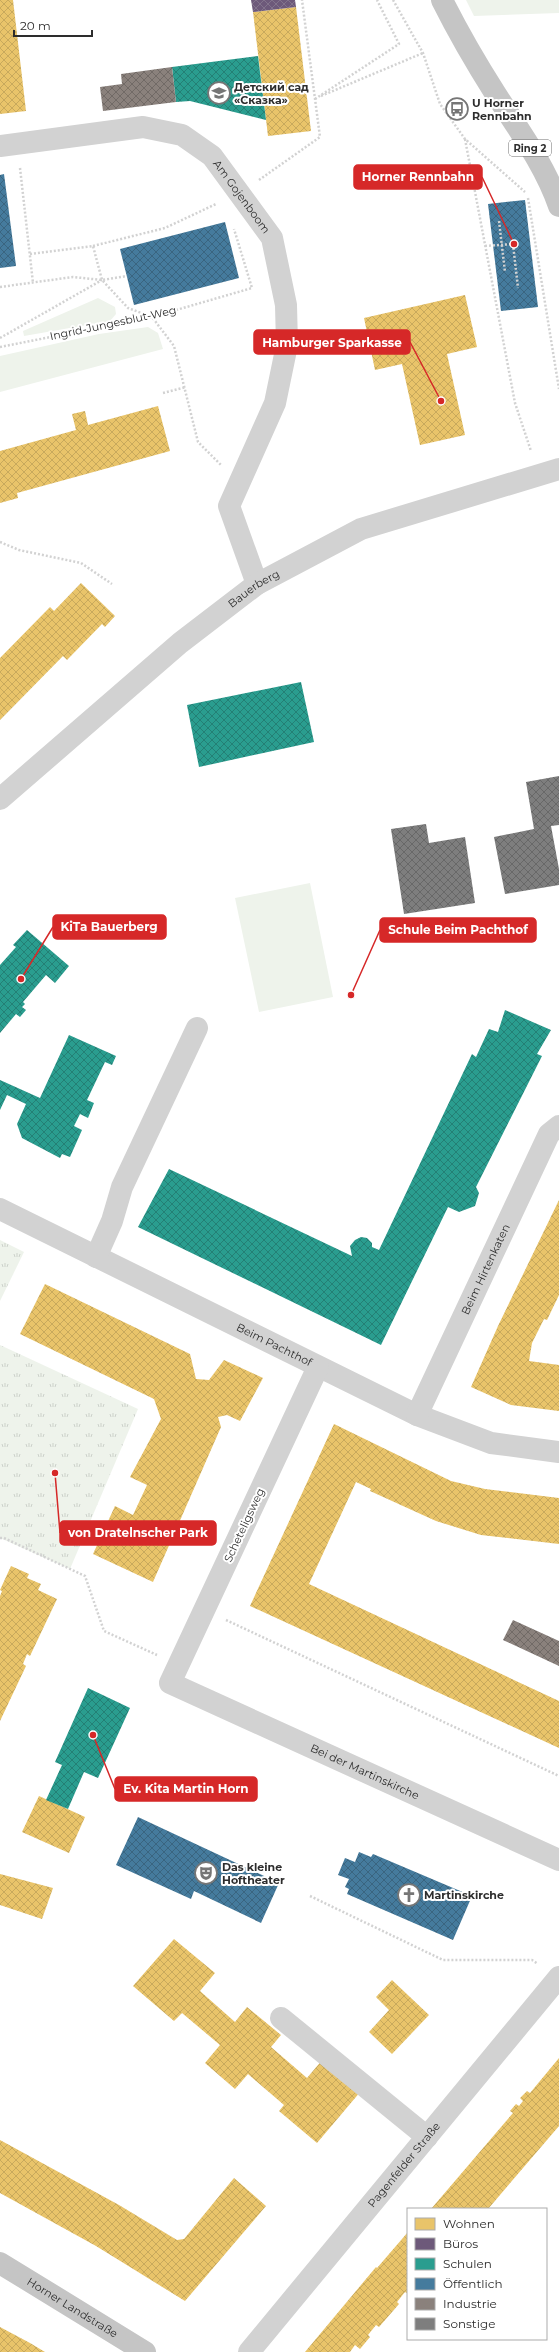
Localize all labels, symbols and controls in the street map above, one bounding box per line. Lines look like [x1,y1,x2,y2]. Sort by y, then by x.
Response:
scale bar [14,12,92,38]
text: 20 m [20,18,51,33]
school or university icon: Детский сад «Сказка» [206,80,232,106]
place label: Детский сад «Сказка» [234,80,309,107]
bus stop icon: U Horner Rennbahn [444,96,470,122]
place label: U Horner Rennbahn [472,96,532,123]
road number: Ring 2 [509,140,551,156]
street label: Am Gojenboom [210,157,273,236]
callout: Horner Rennbahn [354,165,482,189]
text: Horner Rennbahn [362,169,474,184]
street label: Ingrid-Jungesblut-Weg [49,303,177,343]
callout: Hamburger Sparkasse [254,330,410,354]
text: Hamburger Sparkasse [262,335,402,350]
street label: Bauerberg [225,566,282,611]
callout: KiTa Bauerberg [53,915,166,939]
callout: Schule Beim Pachthof [380,918,536,942]
text: KiTa Bauerberg [60,919,158,934]
text: Schule Beim Pachthof [388,922,529,937]
street label: Beim Hirtenkaten [458,1222,513,1317]
street label: Beim Pachthof [234,1320,316,1370]
street label: Scheteligsweg [221,1486,267,1564]
callout: von Dratelnscher Park [60,1521,216,1545]
text: von Dratelnscher Park [67,1525,208,1540]
street label: Bei der Martinskirche [308,1741,422,1803]
callout: Ev. Kita Martin Horn [115,1777,257,1801]
text: Ev. Kita Martin Horn [123,1781,249,1796]
theatre icon: Das kleine Hoftheater [193,1860,219,1886]
place label: Das kleine Hoftheater [222,1860,285,1887]
church icon: Martinskirche [396,1882,422,1908]
place label: Martinskirche [424,1888,504,1902]
street label: Pagenfelder Straße [365,2119,443,2210]
legend [407,2208,547,2340]
text: Wohnen [443,2216,495,2231]
text: Büros [443,2236,478,2251]
text: Schulen [443,2256,492,2271]
street label: Horner Landstraße [25,2274,121,2341]
text: Öffentlich [443,2276,503,2291]
text: Industrie [443,2296,497,2311]
text: Sonstige [443,2316,495,2331]

